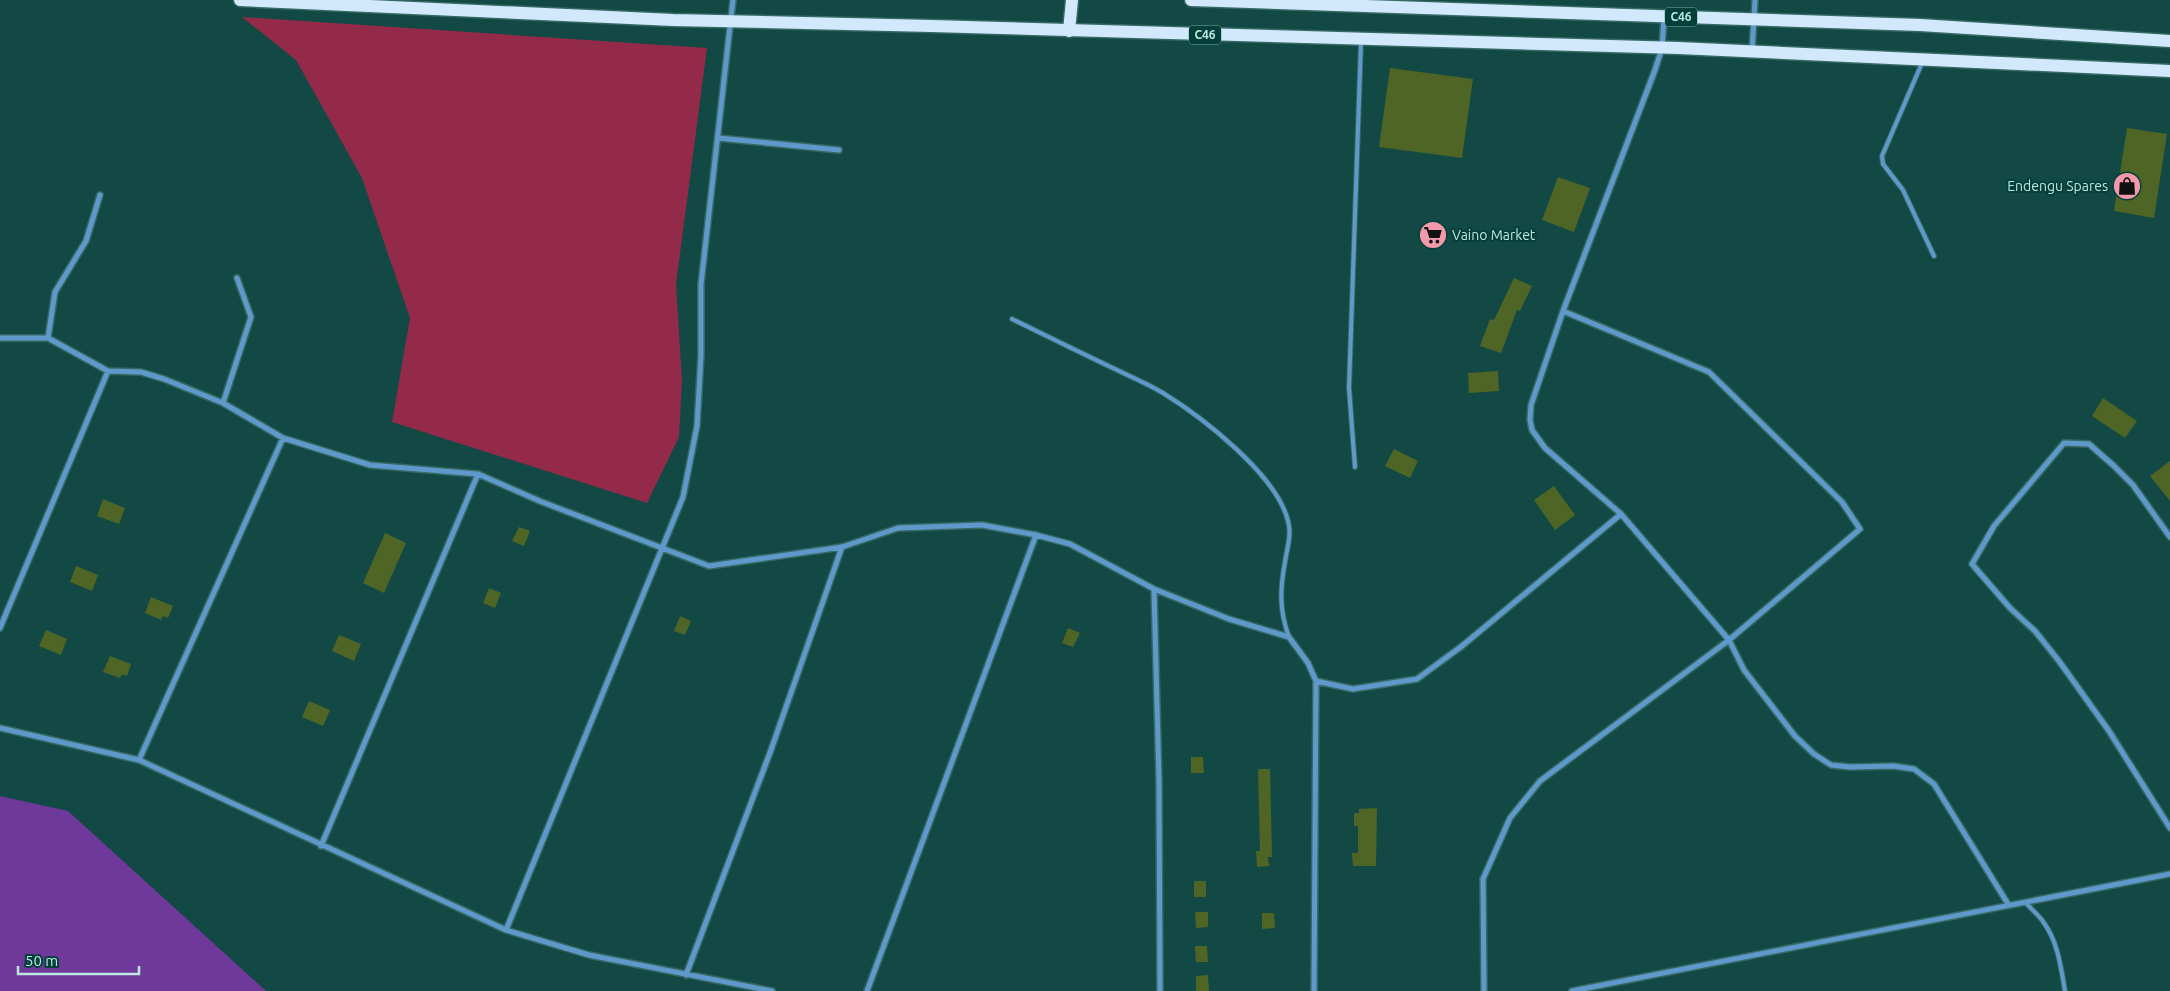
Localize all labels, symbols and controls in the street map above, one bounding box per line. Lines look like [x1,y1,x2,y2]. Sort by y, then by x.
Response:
road number: C46 [1665,8,1697,26]
road number: C46 [1189,26,1221,44]
shop icon: Endengu Spares [2112,171,2142,201]
place label: Endengu Spares [2007,178,2108,194]
supermarket icon: Vaino Market [1418,220,1448,250]
place label: Vaino Market [1452,227,1536,243]
scale bar [18,944,139,976]
text: 50 m [25,952,58,969]

